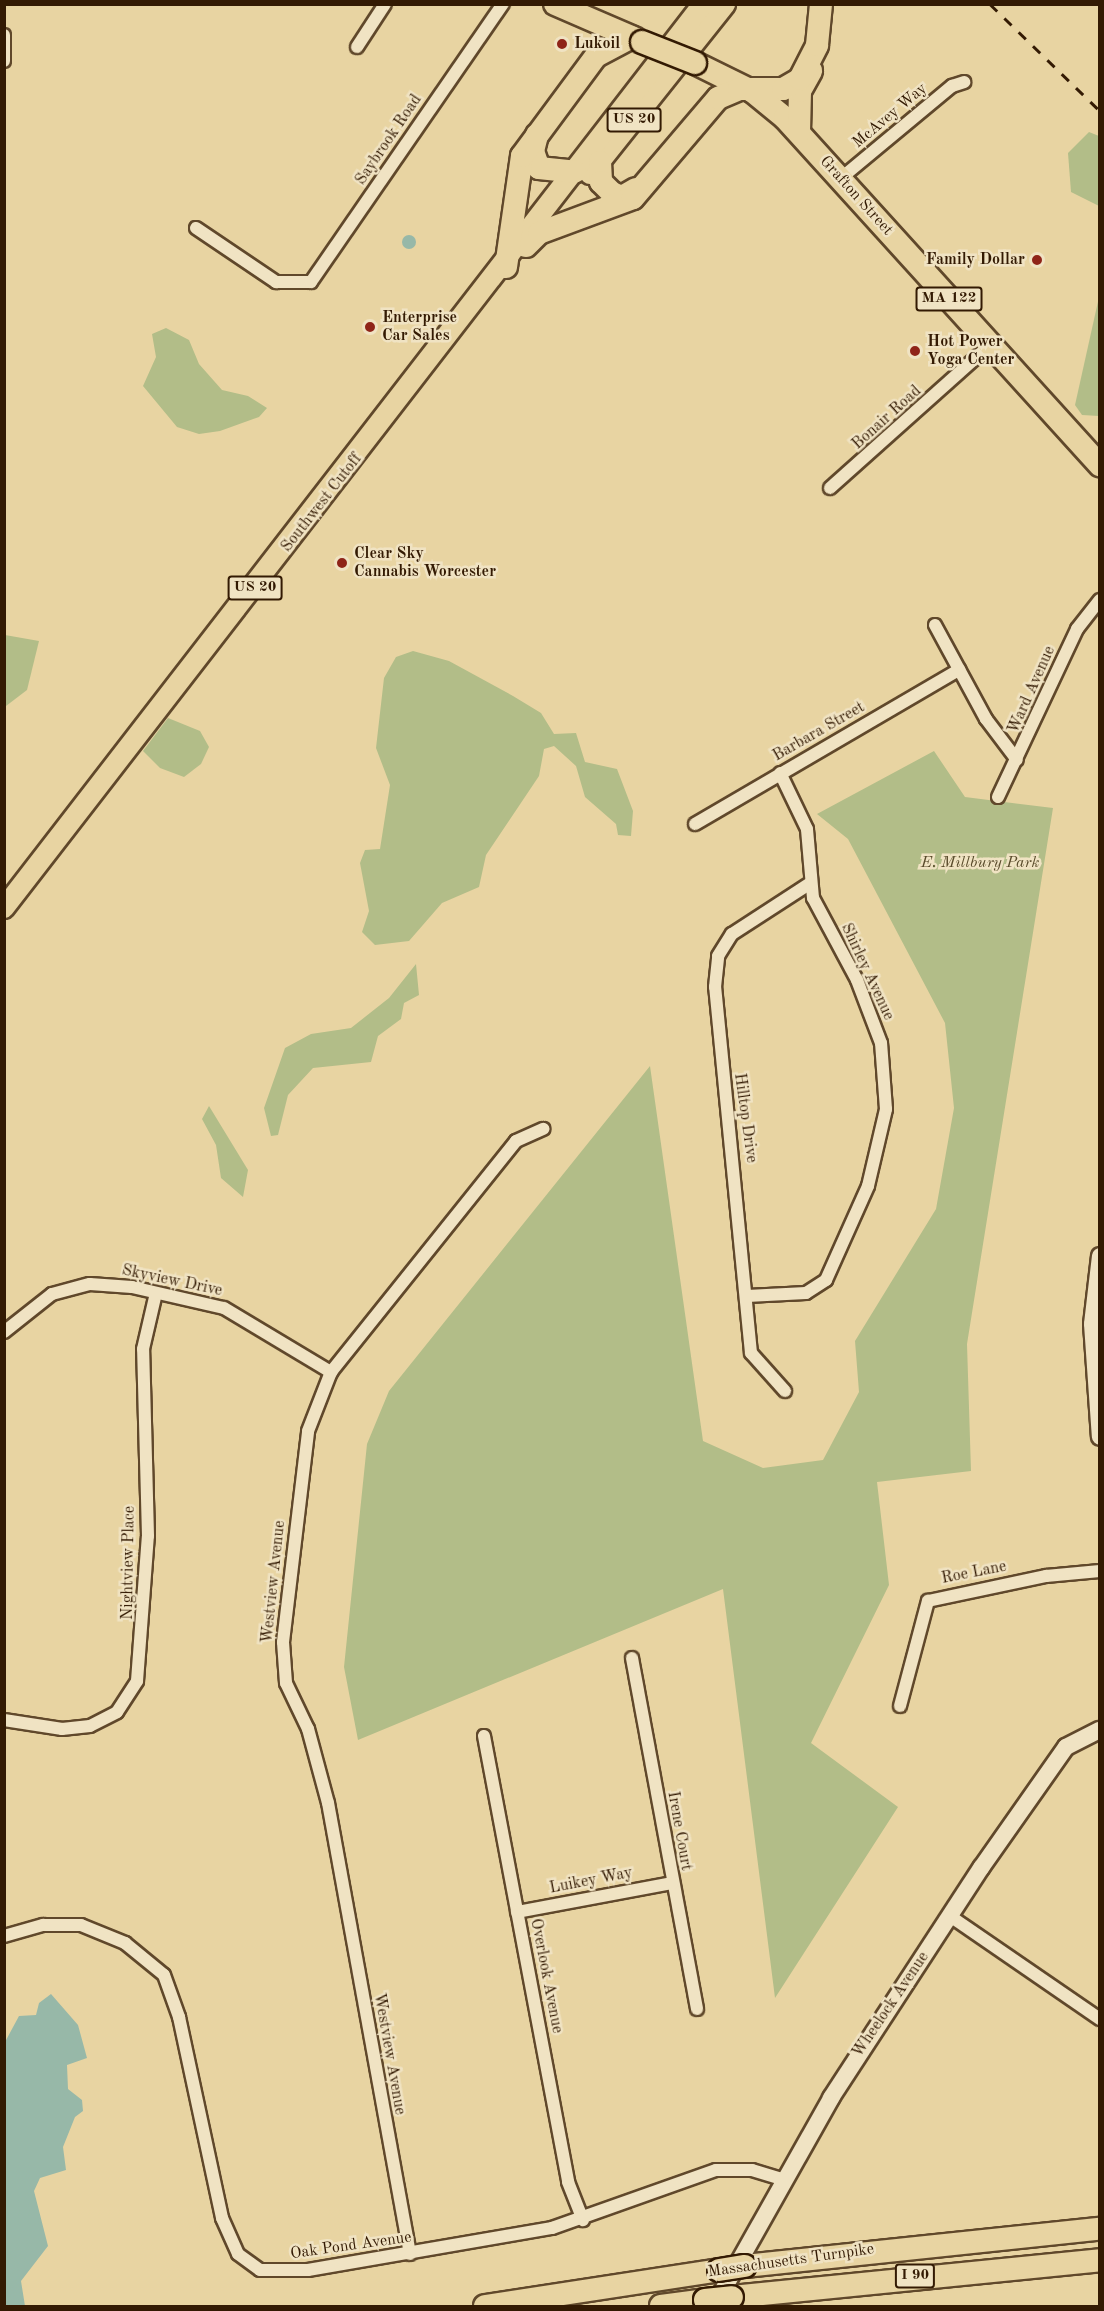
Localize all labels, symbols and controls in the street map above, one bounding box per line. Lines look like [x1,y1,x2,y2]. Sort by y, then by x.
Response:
place label: Lukoil [574,34,620,54]
marker: Lukoil [555,37,569,51]
street label: McAvey Way [849,79,931,153]
street label: Saybrook Road [352,91,426,189]
road number: US 20 [606,108,662,132]
street label: Grafton Street [815,152,897,240]
place label: Family Dollar [926,250,1025,270]
marker: Family Dollar [1030,253,1044,267]
road number: MA 122 [914,287,984,311]
place label: Enterprise Car Sales [382,308,457,346]
marker: Enterprise Car Sales [363,320,377,334]
place label: Hot Power Yoga Center [927,332,1014,370]
marker: Hot Power Yoga Center [908,344,922,358]
street label: Bonair Road [848,382,926,454]
street label: Southwest Cutoff [277,450,367,556]
place label: Clear Sky Cannabis Worcester [354,544,496,582]
marker: Clear Sky Cannabis Worcester [335,556,349,570]
road number: US 20 [226,576,284,600]
street label: Ward Avenue [1004,643,1060,737]
street label: Barbara Street [770,698,868,766]
park label: E. Millbury Park [921,853,1039,873]
street label: Shirley Avenue [836,920,898,1024]
street label: Hilltop Drive [729,1072,761,1164]
street label: Skyview Drive [120,1261,224,1301]
street label: Nightview Place [118,1506,140,1620]
street label: Westview Avenue [258,1520,290,1644]
street label: Roe Lane [940,1557,1008,1589]
street label: Irene Court [663,1790,695,1872]
street label: Luikey Way [548,1864,634,1898]
street label: Overlook Avenue [525,1917,567,2035]
street label: Wheelock Avenue [849,1948,933,2062]
street label: Westview Avenue [369,1992,409,2116]
street label: Oak Pond Avenue [289,2228,413,2264]
street label: Massachusetts Turnpike [707,2240,875,2282]
road number: I 90 [894,2264,936,2288]

